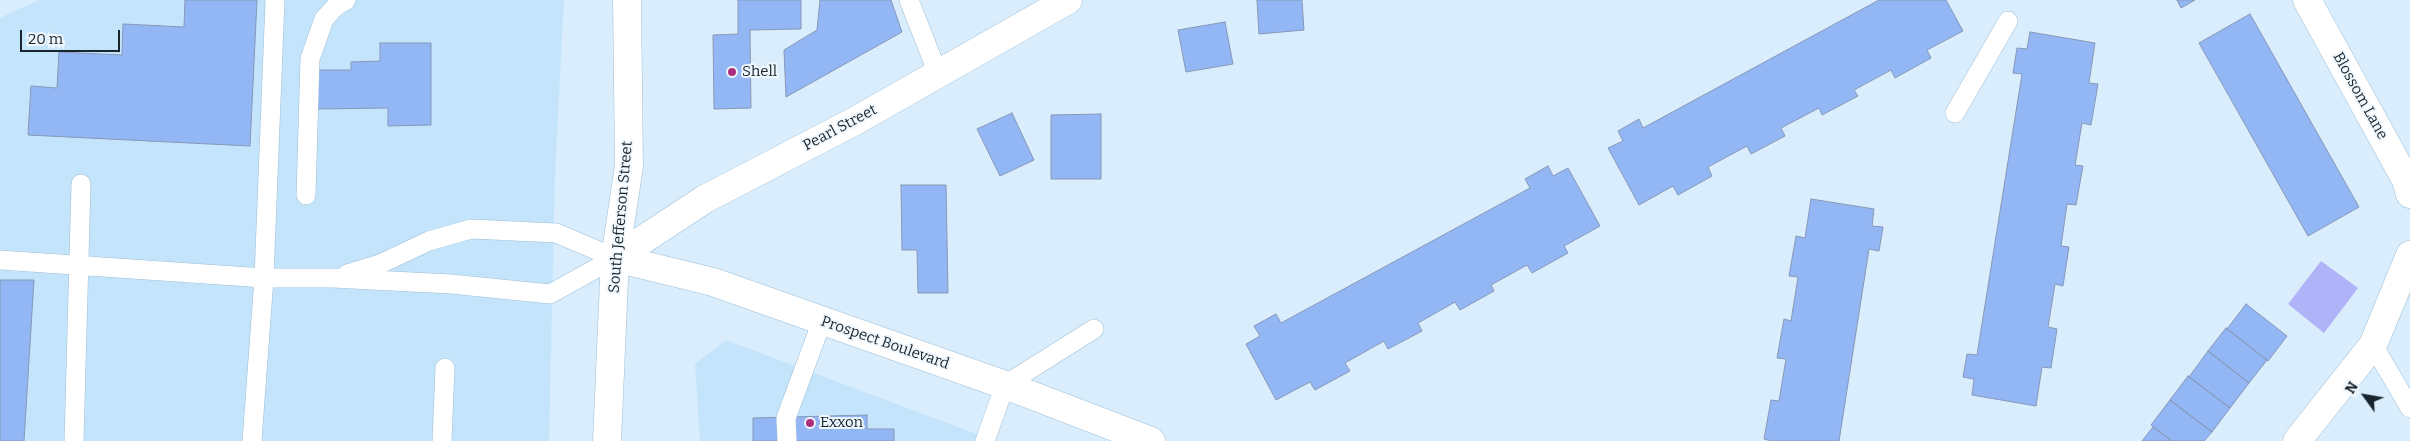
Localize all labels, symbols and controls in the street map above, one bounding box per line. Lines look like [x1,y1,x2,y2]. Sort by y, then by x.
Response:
scale bar [22,20,122,52]
text: 20 m [28,30,63,48]
street label: Blossom Lane [2329,49,2391,143]
place label: Shell [742,63,777,81]
marker: Shell [726,66,738,78]
street label: Pearl Street [800,101,880,155]
street label: South Jefferson Street [605,140,637,294]
street label: Prospect Boulevard [818,313,952,373]
north arrow [2340,371,2390,421]
text: N [2342,379,2362,397]
place label: Exxon [820,414,863,432]
marker: Exxon [804,417,816,429]

